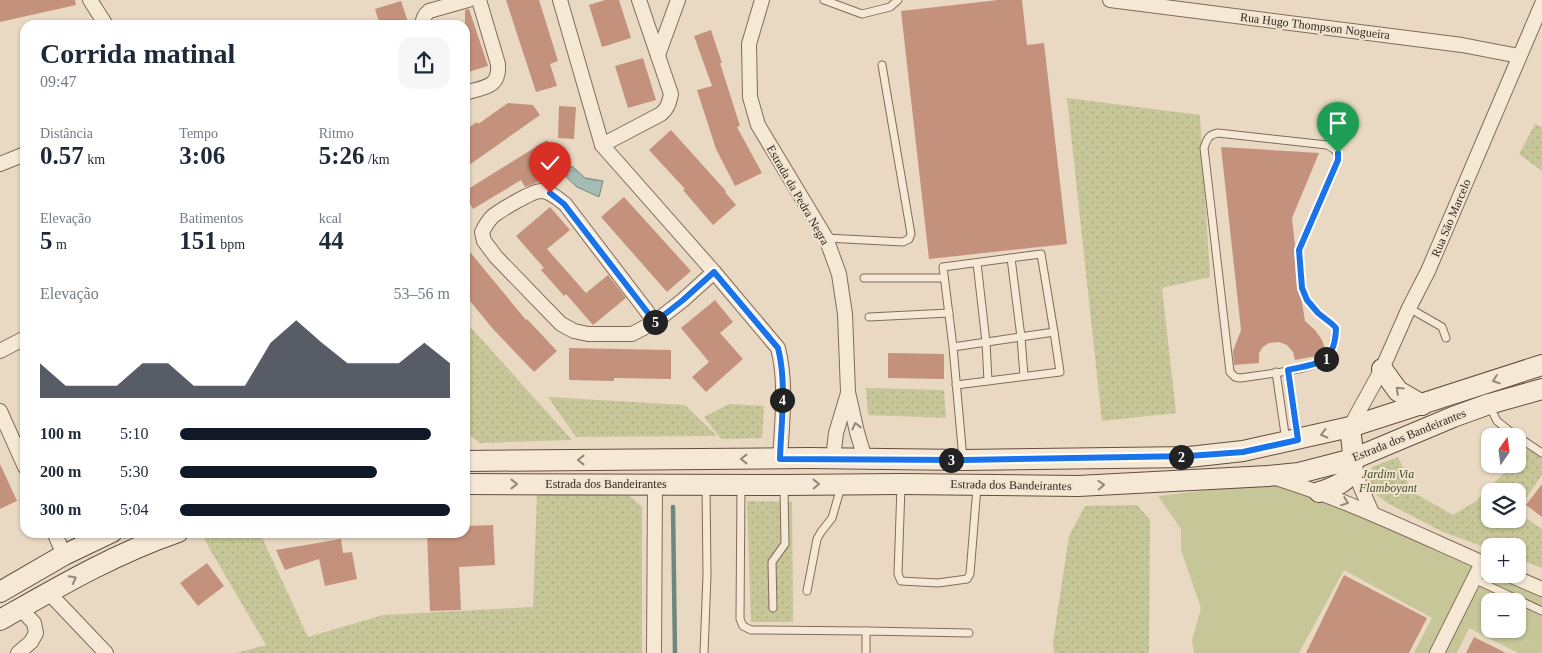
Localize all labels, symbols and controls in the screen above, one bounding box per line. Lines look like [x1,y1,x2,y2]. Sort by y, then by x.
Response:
street label: Rua Hugo Thompson Nogueira [1239,10,1391,42]
button: share [398,37,450,89]
text: Corrida matinal [40,38,235,69]
text: 09:47 [40,73,76,90]
pin [1317,102,1359,153]
icon: arrive [1324,109,1352,137]
text: Distância [40,126,93,141]
text: Tempo [179,126,218,141]
text: Ritmo [319,126,354,141]
text: 0.57 [40,142,84,169]
text: 3:06 [179,142,225,169]
text: 5:26 [319,142,364,169]
pin [529,142,571,193]
street label: Estrada da Pedra Negra [764,143,833,248]
icon: check [536,149,564,177]
text: km [84,152,105,167]
text: /km [364,152,390,167]
street label: Rua São Marcelo [1428,177,1474,259]
text: Elevação [40,211,91,226]
text: Batimentos [179,211,243,226]
text: kcal [319,211,342,226]
text: 5 [40,227,53,254]
text: 151 [179,227,217,254]
text: 44 [319,227,344,254]
text: m [53,237,67,252]
text: bpm [217,237,245,252]
text: Elevação [40,285,99,302]
text: 53–56 m [394,285,450,302]
pin: 5 [642,310,668,334]
text: 5 [652,315,659,330]
pin: 1 [1314,346,1338,372]
text: 1 [1323,352,1330,367]
one-way arrow [1492,374,1501,384]
one-way arrow [1396,386,1405,395]
pin: 4 [770,388,794,412]
text: 4 [779,393,786,408]
street label: Estrada dos Bandeirantes [1350,406,1468,464]
one-way arrow [851,421,862,430]
text: 100 m [40,425,81,442]
text: 5:10 [120,425,148,442]
one-way arrow [1320,428,1329,439]
north arrow [1481,428,1526,472]
map controls [1481,428,1526,638]
pin: 2 [1168,444,1194,470]
pin: 3 [938,448,964,472]
text: 2 [1178,450,1185,465]
text: 3 [948,453,955,468]
one-way arrow [740,454,748,464]
one-way arrow [577,455,585,465]
text: 200 m [40,463,81,480]
text: 5:30 [120,463,148,480]
park label: Jardim Via Flamboyant [1358,467,1418,495]
street label: Estrada dos Bandeirantes [545,477,667,491]
street label: Estrada dos Bandeirantes [950,477,1072,493]
one-way arrow [510,478,518,489]
one-way arrow [812,479,820,490]
one-way arrow [1097,479,1105,490]
button: layers [1481,483,1526,528]
one-way arrow [1341,496,1349,506]
text: 300 m [40,501,81,518]
text: 5:04 [120,501,148,518]
button: + [1481,538,1526,583]
one-way arrow [67,575,76,585]
button: − [1481,593,1526,638]

